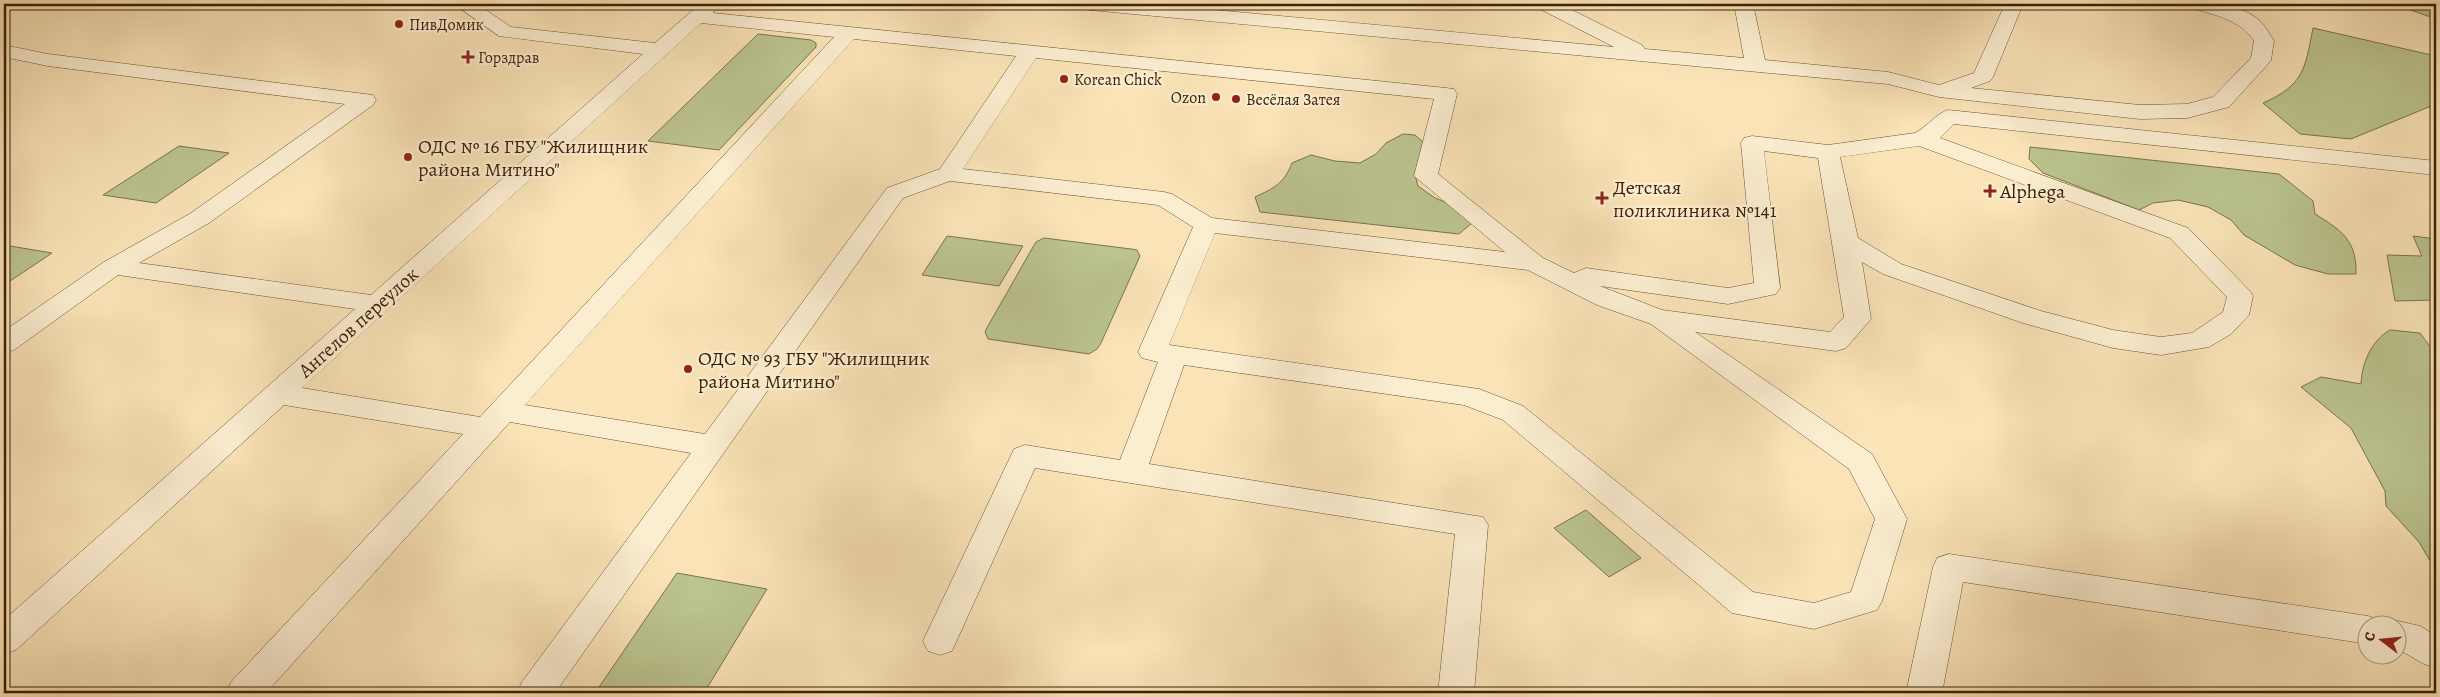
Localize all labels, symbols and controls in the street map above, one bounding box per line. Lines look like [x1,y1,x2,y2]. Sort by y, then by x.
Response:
place label: ПивДомик [409,14,484,36]
marker: ПивДомик [393,18,405,30]
place label: Горздрав [478,47,539,69]
marker: Горздрав [462,51,474,63]
place label: Korean Chick [1074,69,1162,91]
marker: Korean Chick [1058,73,1070,85]
place label: Ozon [1171,87,1206,109]
place label: Весёлая Затея [1246,89,1341,111]
marker: Ozon [1210,91,1222,103]
marker: Весёлая Затея [1230,93,1242,105]
place label: ОДС № 16 ГБУ "Жилищник района Митино" [418,133,648,183]
marker: ОДС № 16 ГБУ "Жилищник района Митино" [402,151,414,163]
place label: Детская поликлиника №141 [1613,174,1777,224]
place label: Alphega [1999,178,2066,205]
marker: Alphega [1984,185,1996,197]
marker: Детская поликлиника №141 [1595,191,1609,205]
street label: Ангелов переулок [292,261,424,384]
place label: ОДС № 93 ГБУ "Жилищник района Митино" [698,345,930,395]
marker: ОДС № 93 ГБУ "Жилищник района Митино" [682,363,694,375]
north arrow [2358,614,2408,664]
text: С [2360,629,2380,643]

